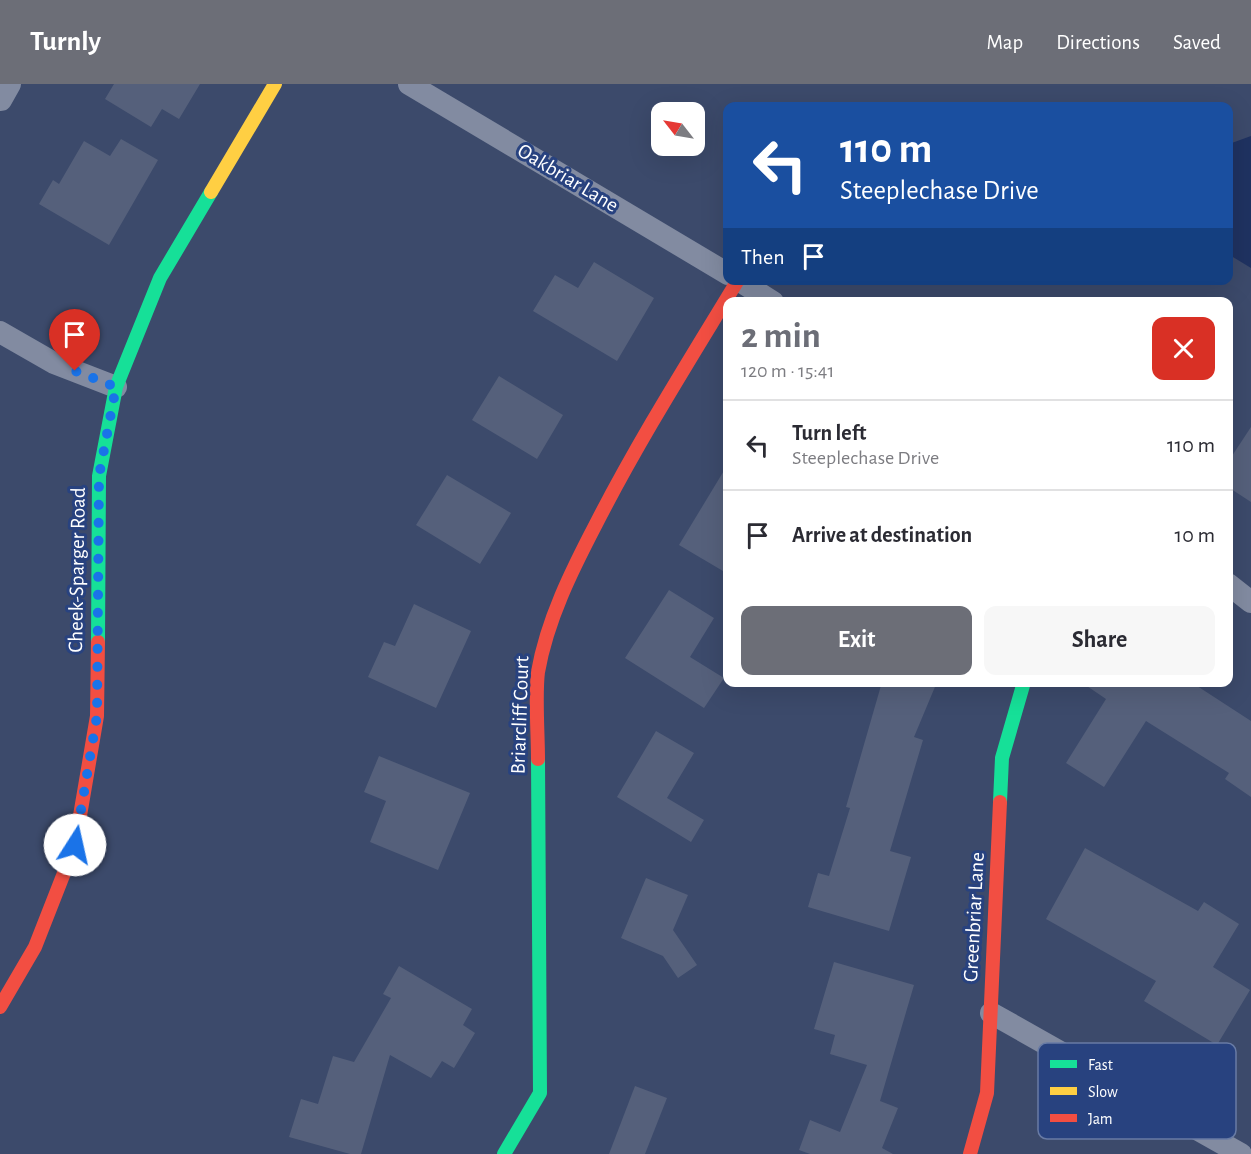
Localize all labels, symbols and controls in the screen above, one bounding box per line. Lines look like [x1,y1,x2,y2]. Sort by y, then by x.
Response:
text: Turnly [30,28,101,56]
text: Map [987,32,1023,53]
text: Directions [1056,32,1140,53]
text: Saved [1173,32,1221,53]
north arrow [651,102,705,156]
map controls [651,102,705,156]
icon: left [741,126,819,204]
text: 110 m [840,128,932,170]
street label: Oakbriar Lane [514,140,622,216]
text: Steeplechase Drive [840,177,1039,204]
icon: arrive [797,240,830,273]
text: Then [741,246,785,268]
pin [49,309,100,371]
button: close [1152,317,1215,380]
icon: arrive [58,318,91,351]
text: 2 min [741,318,821,354]
text: 120 m · 15:41 [741,361,834,381]
text: Turn left [792,422,866,444]
icon: left [741,429,774,462]
text: 110 m [1167,434,1215,456]
text: Steeplechase Drive [792,448,939,468]
street label: Cheek-Sparger Road [65,487,89,653]
icon: arrive [741,519,774,552]
text: Arrive at destination [792,524,972,546]
text: 10 m [1175,524,1215,546]
button: Exit [741,606,972,675]
button: Share [984,606,1215,675]
street label: Briarcliff Court [507,655,533,775]
position arrow [43,813,107,877]
street label: Greenbriar Lane [960,852,988,982]
legend [1038,1043,1236,1139]
text: Fast [1088,1057,1113,1073]
text: Slow [1088,1084,1118,1100]
text: Jam [1088,1111,1113,1127]

